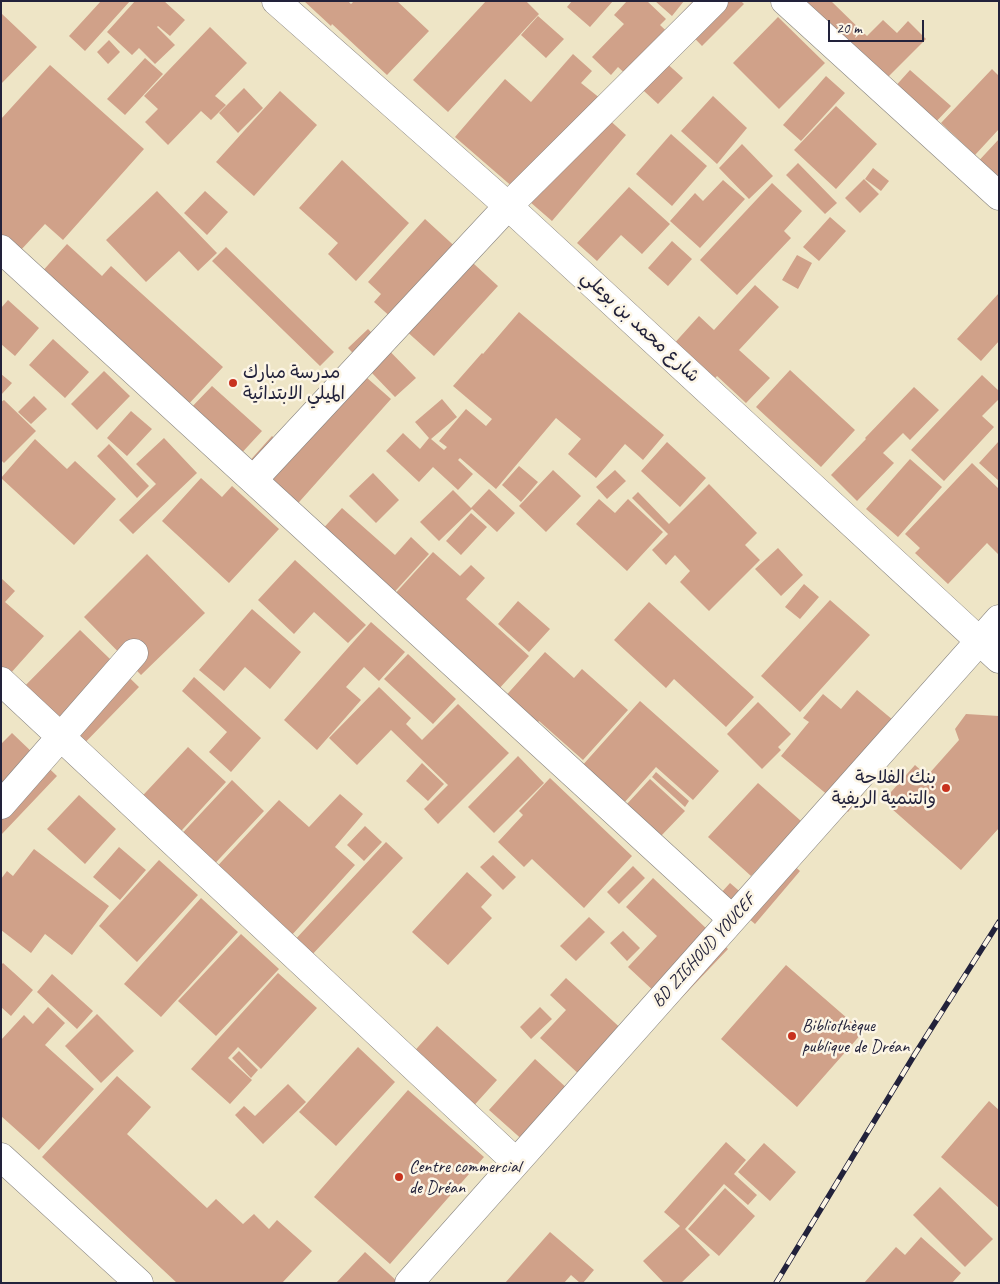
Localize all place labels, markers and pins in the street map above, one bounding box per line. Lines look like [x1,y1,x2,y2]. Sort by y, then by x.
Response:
place label: مدرسة مبارك الميلي الابتدائية [243,362,345,404]
marker: مدرسة مبارك الميلي الابتدائية [227,377,239,389]
place label: بنك الفلاحة والتنمية الريفية [832,767,936,810]
marker: بنك الفلاحة والتنمية الريفية [940,782,952,794]
place label: Bibliothèque publique de Dréan [802,1015,909,1058]
marker: Bibliothèque publique de Dréan [786,1030,798,1042]
place label: Centre commercial de Dréan [409,1156,521,1198]
marker: Centre commercial de Dréan [393,1171,405,1183]

